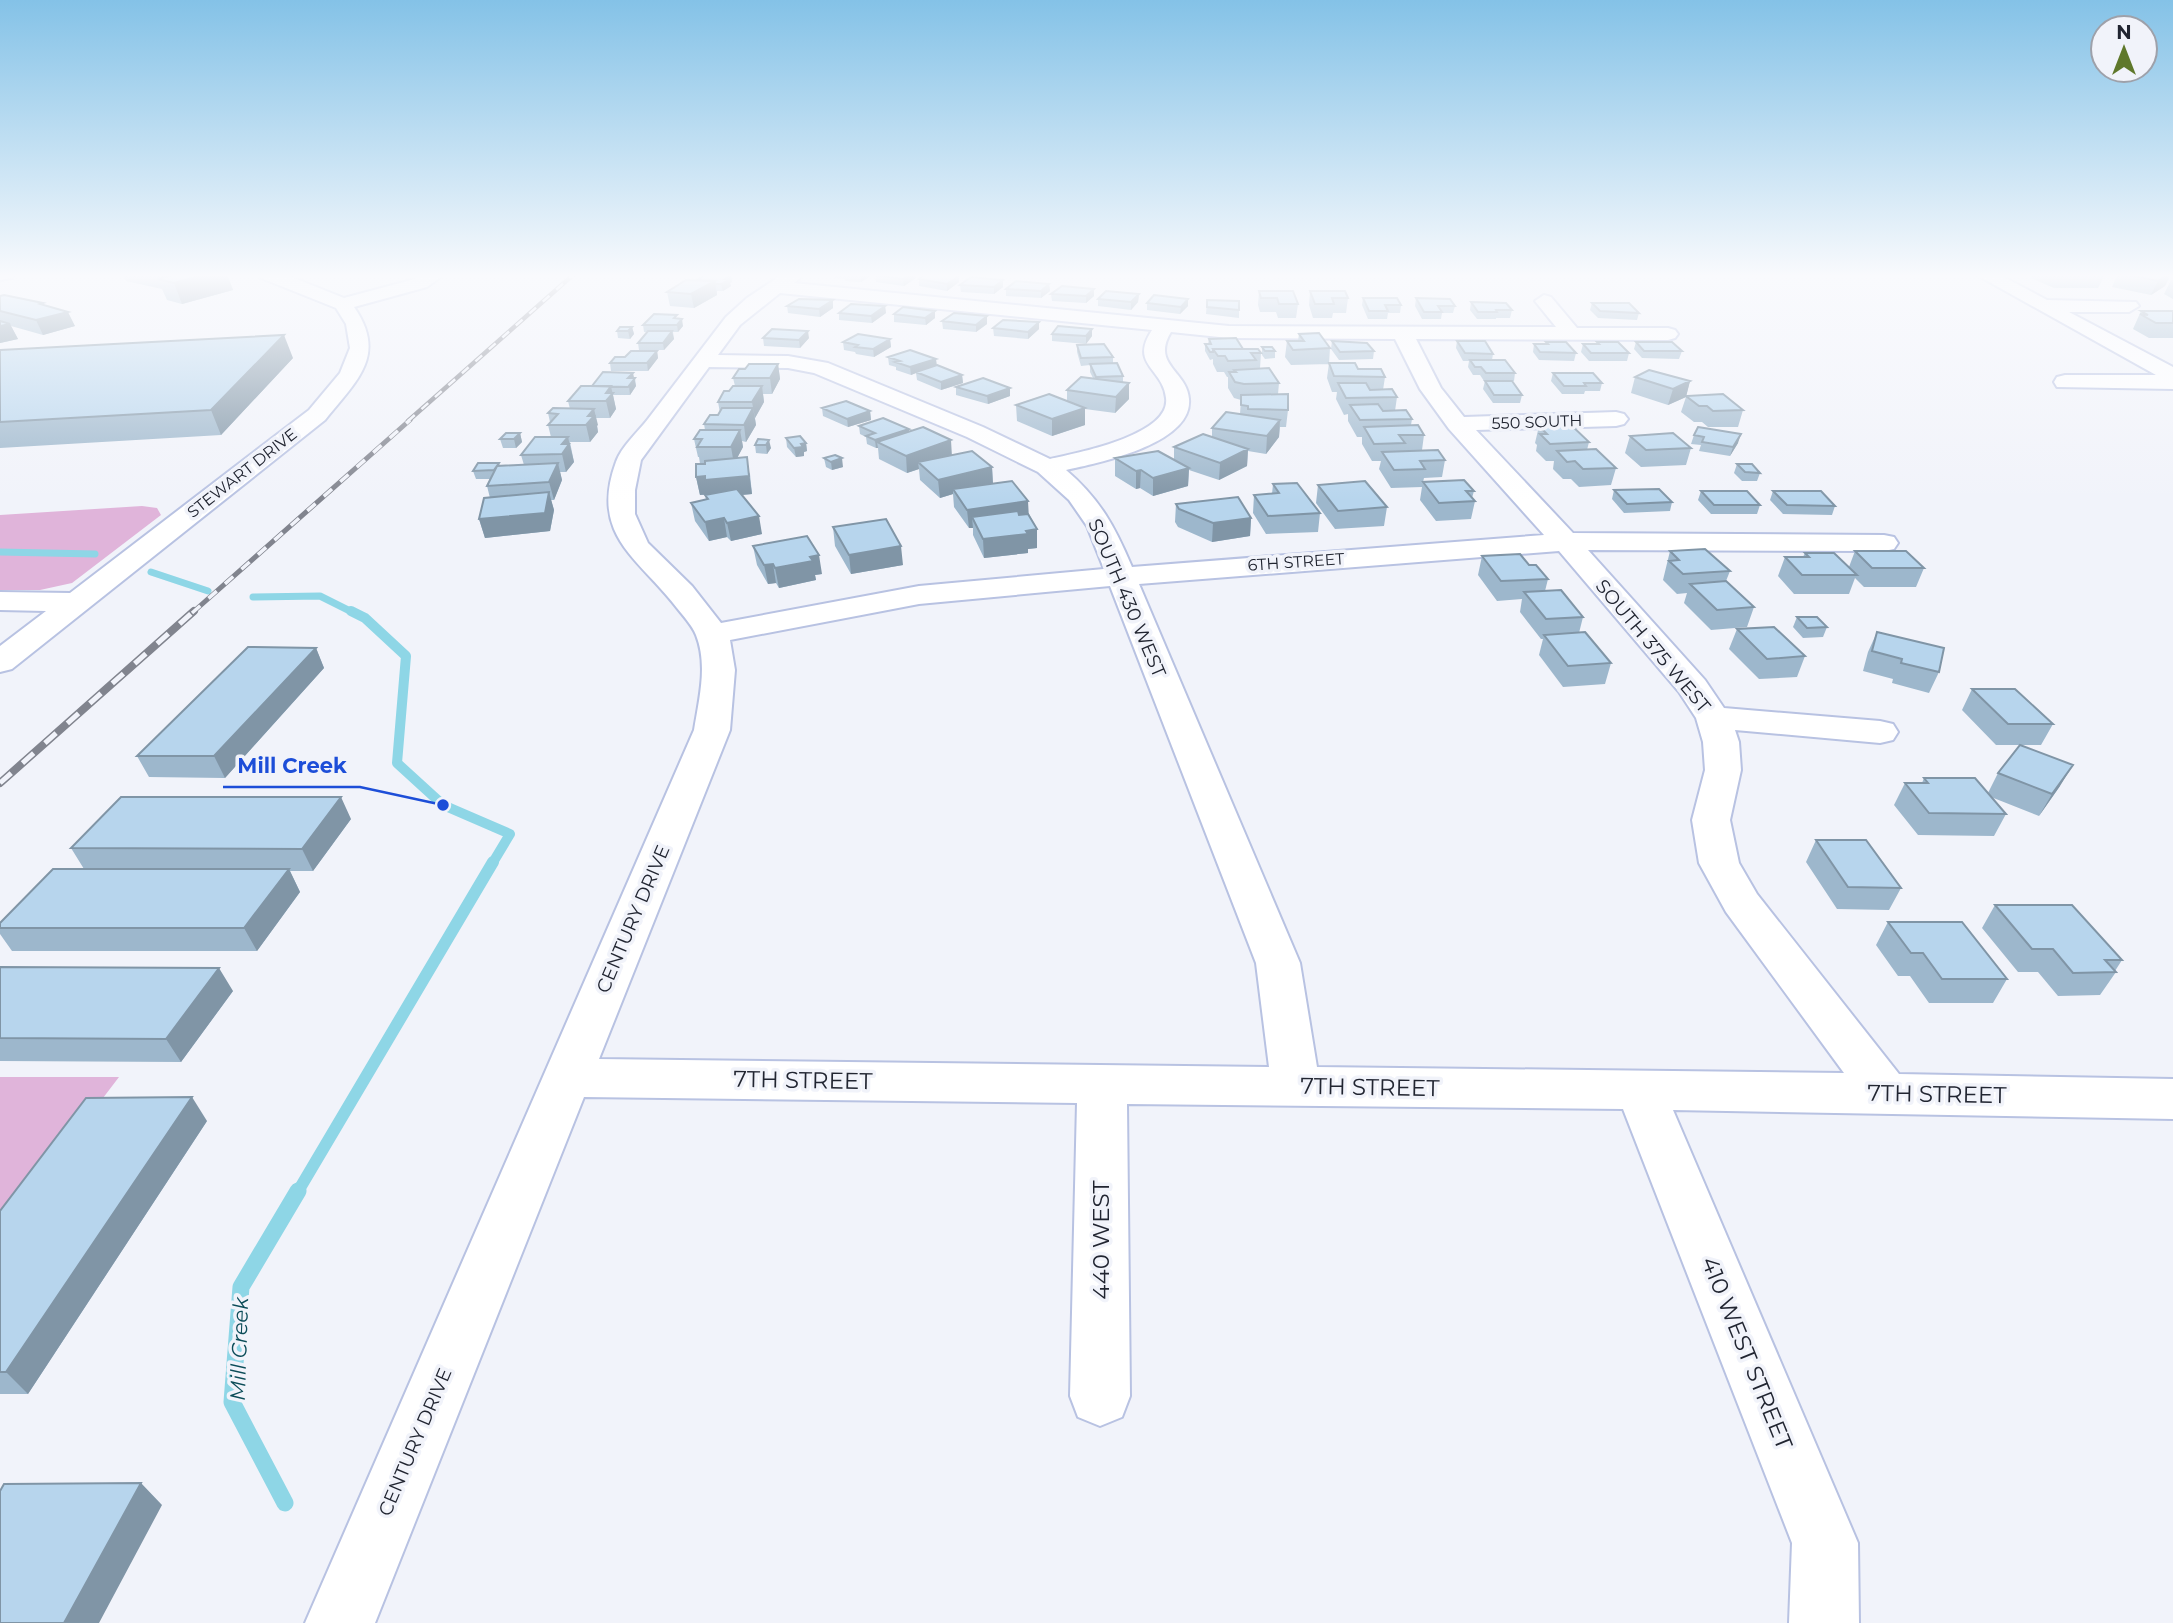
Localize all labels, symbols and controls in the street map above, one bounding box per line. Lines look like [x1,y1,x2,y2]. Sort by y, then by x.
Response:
north arrow [2089,14,2159,84]
text: N [2116,21,2132,44]
street label: 550 SOUTH [1491,411,1583,433]
street label: STEWART DRIVE [183,424,301,522]
street label: SOUTH 430 WEST [1083,515,1171,681]
street label: 6TH STREET [1247,549,1346,575]
street label: SOUTH 375 WEST [1591,575,1715,717]
callout: Mill Creek [223,745,360,787]
text: Mill Creek [237,753,347,778]
street label: CENTURY DRIVE [591,842,675,996]
street label: 7TH STREET [733,1065,874,1095]
street label: 7TH STREET [1300,1072,1441,1102]
street label: 7TH STREET [1867,1079,2008,1109]
street label: 440 WEST [1087,1180,1115,1300]
street label: 410 WEST STREET [1695,1252,1799,1454]
water label: Mill Creek [225,1295,253,1401]
street label: CENTURY DRIVE [373,1365,457,1519]

